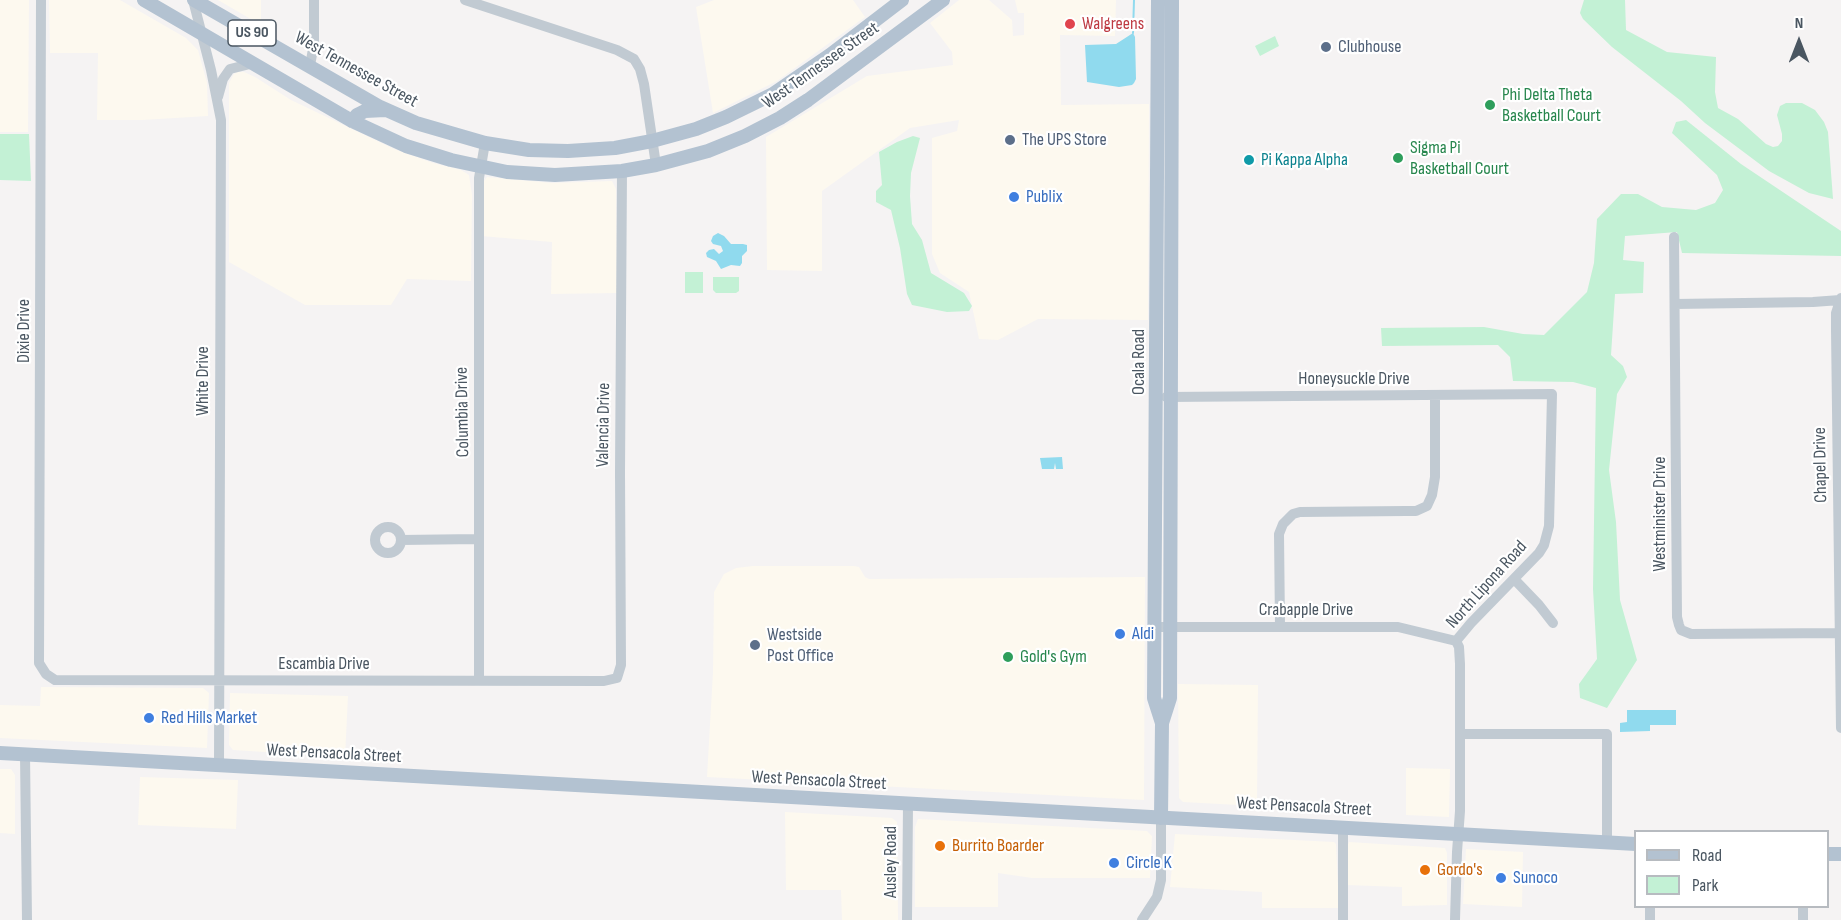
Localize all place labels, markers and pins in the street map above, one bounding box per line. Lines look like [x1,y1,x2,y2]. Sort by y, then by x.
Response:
place label: Walgreens [1082,13,1144,35]
marker: Walgreens [1063,17,1077,31]
place label: Clubhouse [1338,36,1401,58]
marker: Clubhouse [1319,40,1333,54]
place label: Phi Delta Theta Basketball Court [1502,84,1601,127]
marker: Phi Delta Theta Basketball Court [1483,98,1497,112]
place label: The UPS Store [1022,129,1107,151]
marker: The UPS Store [1003,133,1017,147]
place label: Sigma Pi Basketball Court [1410,137,1509,180]
place label: Pi Kappa Alpha [1261,149,1348,171]
marker: Sigma Pi Basketball Court [1391,151,1405,165]
marker: Pi Kappa Alpha [1242,153,1256,167]
place label: Publix [1026,186,1062,208]
marker: Publix [1007,190,1021,204]
place label: Aldi [1132,623,1154,645]
place label: Westside Post Office [767,624,834,666]
marker: Aldi [1113,627,1127,641]
marker: Westside Post Office [748,638,762,652]
place label: Gold's Gym [1020,646,1087,668]
marker: Gold's Gym [1001,650,1015,664]
place label: Red Hills Market [161,707,257,729]
marker: Red Hills Market [142,711,156,725]
place label: Burrito Boarder [952,835,1044,857]
marker: Burrito Boarder [933,839,947,853]
place label: Circle K [1126,852,1172,874]
marker: Circle K [1107,856,1121,870]
place label: Gordo's [1437,859,1483,881]
marker: Gordo's [1418,863,1432,877]
place label: Sunoco [1513,867,1558,889]
marker: Sunoco [1494,871,1508,885]

